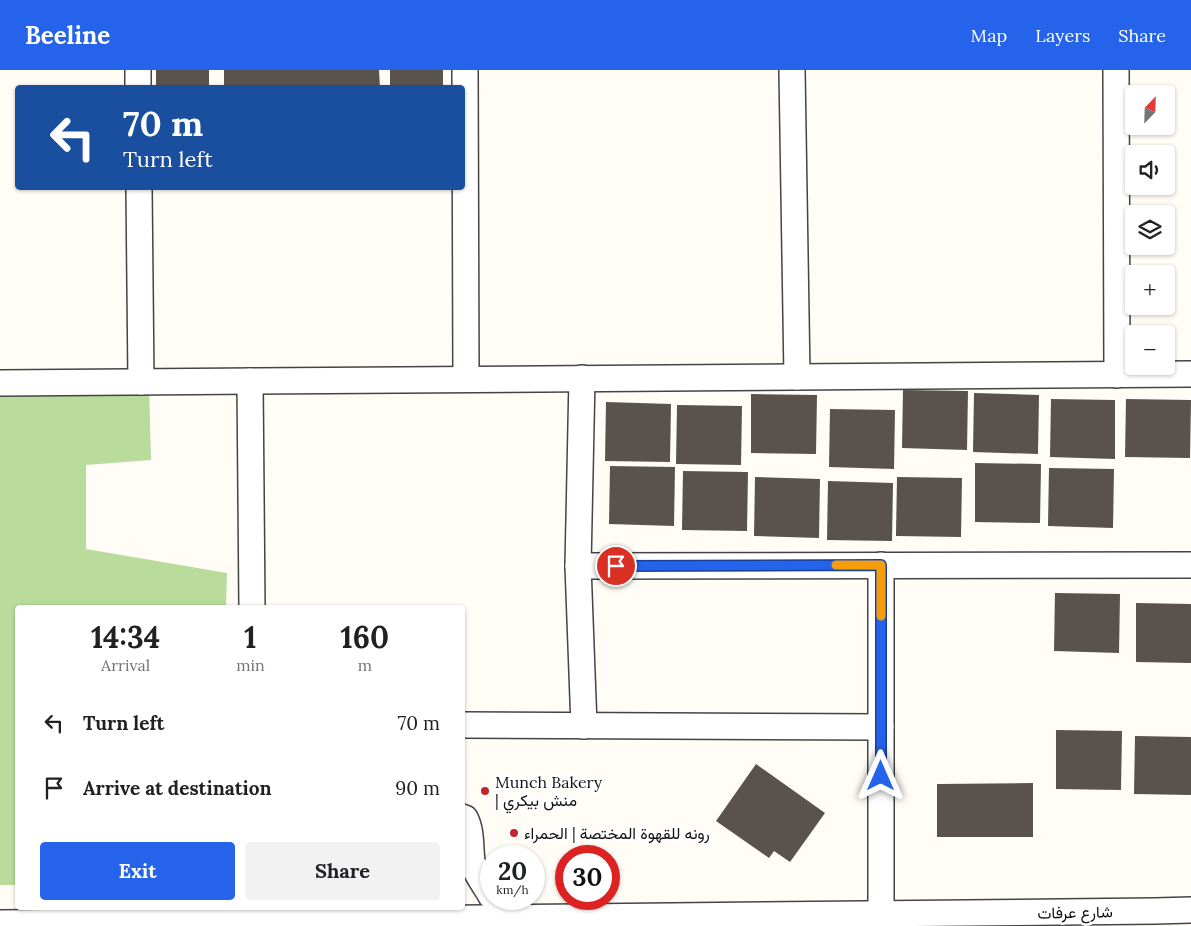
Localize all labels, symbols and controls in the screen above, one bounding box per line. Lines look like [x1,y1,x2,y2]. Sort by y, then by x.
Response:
text: Beeline [25,20,110,51]
text: Map [971,24,1007,47]
text: Layers [1035,24,1090,47]
text: Share [1118,24,1166,47]
north arrow [1125,85,1175,135]
map controls [1125,85,1175,375]
text: 70 m [123,101,203,146]
icon: left [40,105,105,170]
text: Turn left [123,145,213,173]
button: sound [1125,145,1175,195]
button: layers [1125,205,1175,255]
button: + [1125,265,1175,315]
button: − [1125,325,1175,375]
pin [595,545,637,587]
icon: arrive [602,552,630,580]
text: 14:34 [91,618,160,656]
text: 1 [244,618,256,656]
text: 160 [341,618,389,656]
text: Arrival [101,655,150,675]
text: min [236,655,265,675]
text: m [358,655,372,675]
icon: left [40,709,68,737]
text: Turn left [83,711,164,735]
text: 70 m [397,711,440,735]
position arrow [854,749,906,801]
place label: Munch Bakery | منش بيكري [495,772,603,814]
icon: arrive [40,774,68,802]
text: Arrive at destination [83,776,272,800]
text: 90 m [395,776,440,800]
marker: Munch Bakery | منش بيكري [479,785,491,797]
place label: رونه للقهوة المختصة | الحمراء [524,823,710,844]
marker: رونه للقهوة المختصة | الحمراء [508,827,520,839]
button: Exit [40,842,235,900]
button: Share [245,842,440,900]
speed limit sign: 30 [555,845,620,910]
text: 20 [498,855,527,887]
text: km/h [496,882,529,897]
street label: شارع عرفات [1037,901,1113,925]

